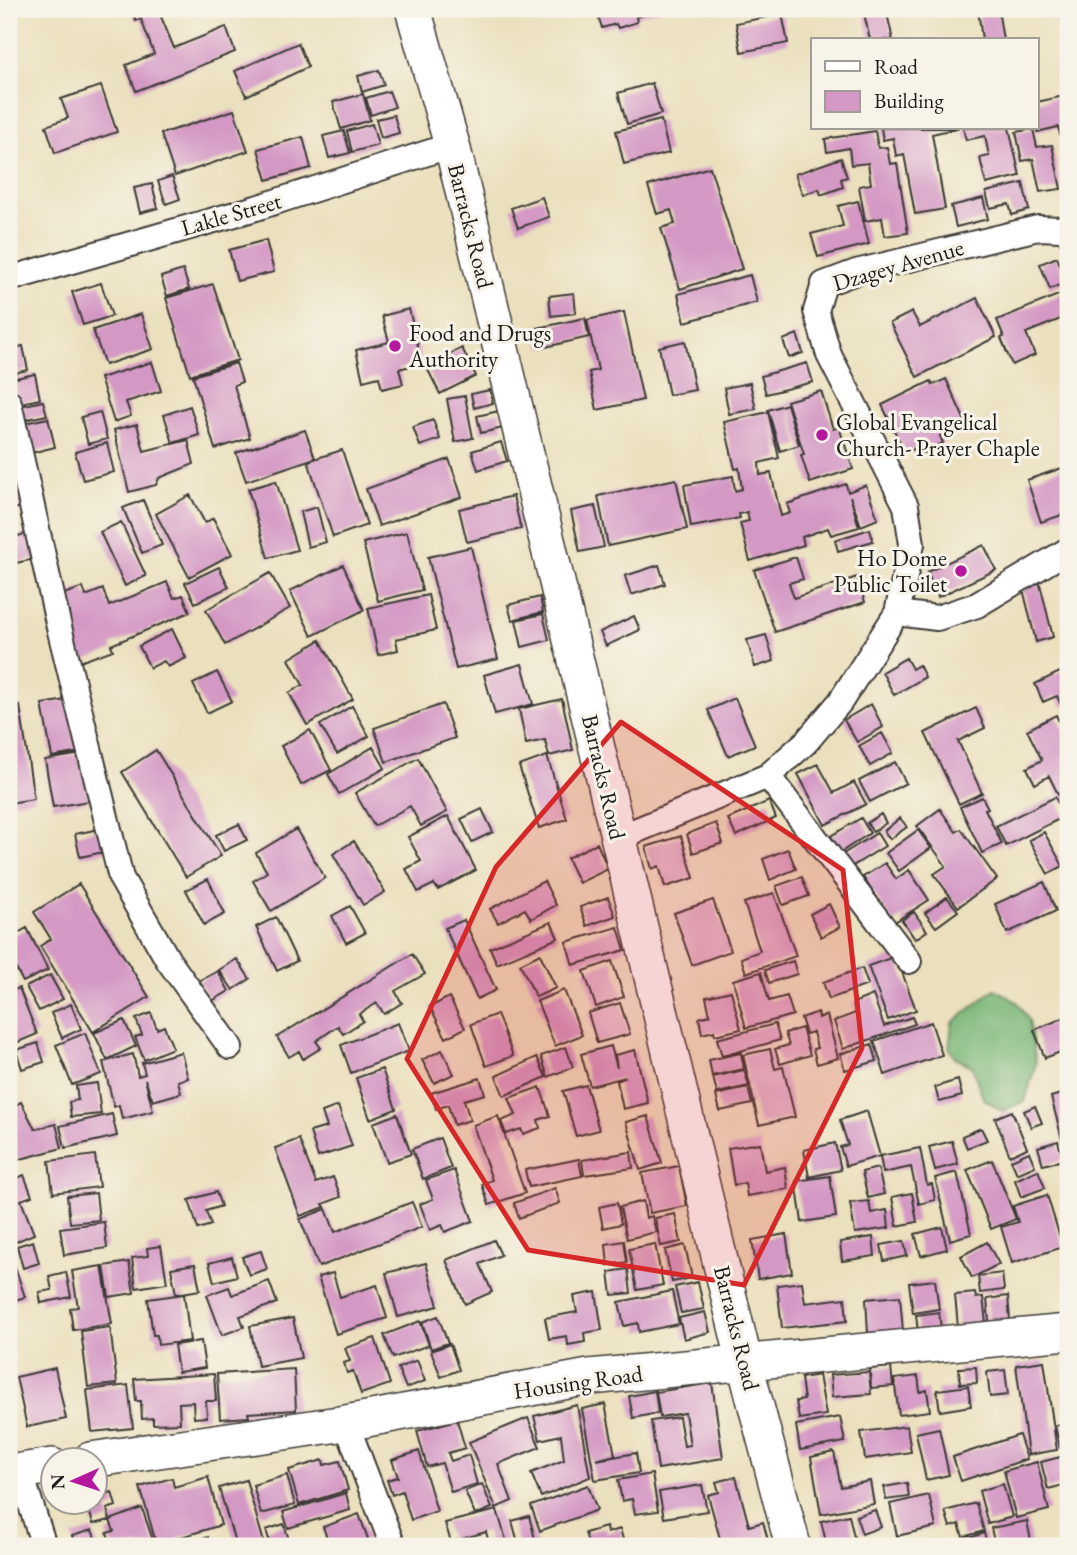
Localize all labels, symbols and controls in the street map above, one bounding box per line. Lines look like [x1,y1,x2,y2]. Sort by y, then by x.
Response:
legend [811,38,1038,130]
text: Road [874,53,918,80]
text: Building [874,87,944,114]
street label: Barracks Road [441,160,501,292]
street label: Lakle Street [177,185,285,243]
street label: Dzagey Avenue [829,232,967,298]
place label: Food and Drugs Authority [408,318,551,374]
marker: Food and Drugs Authority [387,338,403,354]
place label: Global Evangelical Church- Prayer Chaple [836,407,1040,463]
marker: Global Evangelical Church- Prayer Chaple [814,427,830,443]
place label: Ho Dome Public Toilet [834,543,948,599]
marker: Ho Dome Public Toilet [953,563,969,579]
street label: Barracks Road [575,711,633,843]
street label: Barracks Road [707,1262,767,1394]
street label: Housing Road [511,1358,645,1406]
north arrow [38,1446,108,1516]
text: N [45,1473,70,1490]

